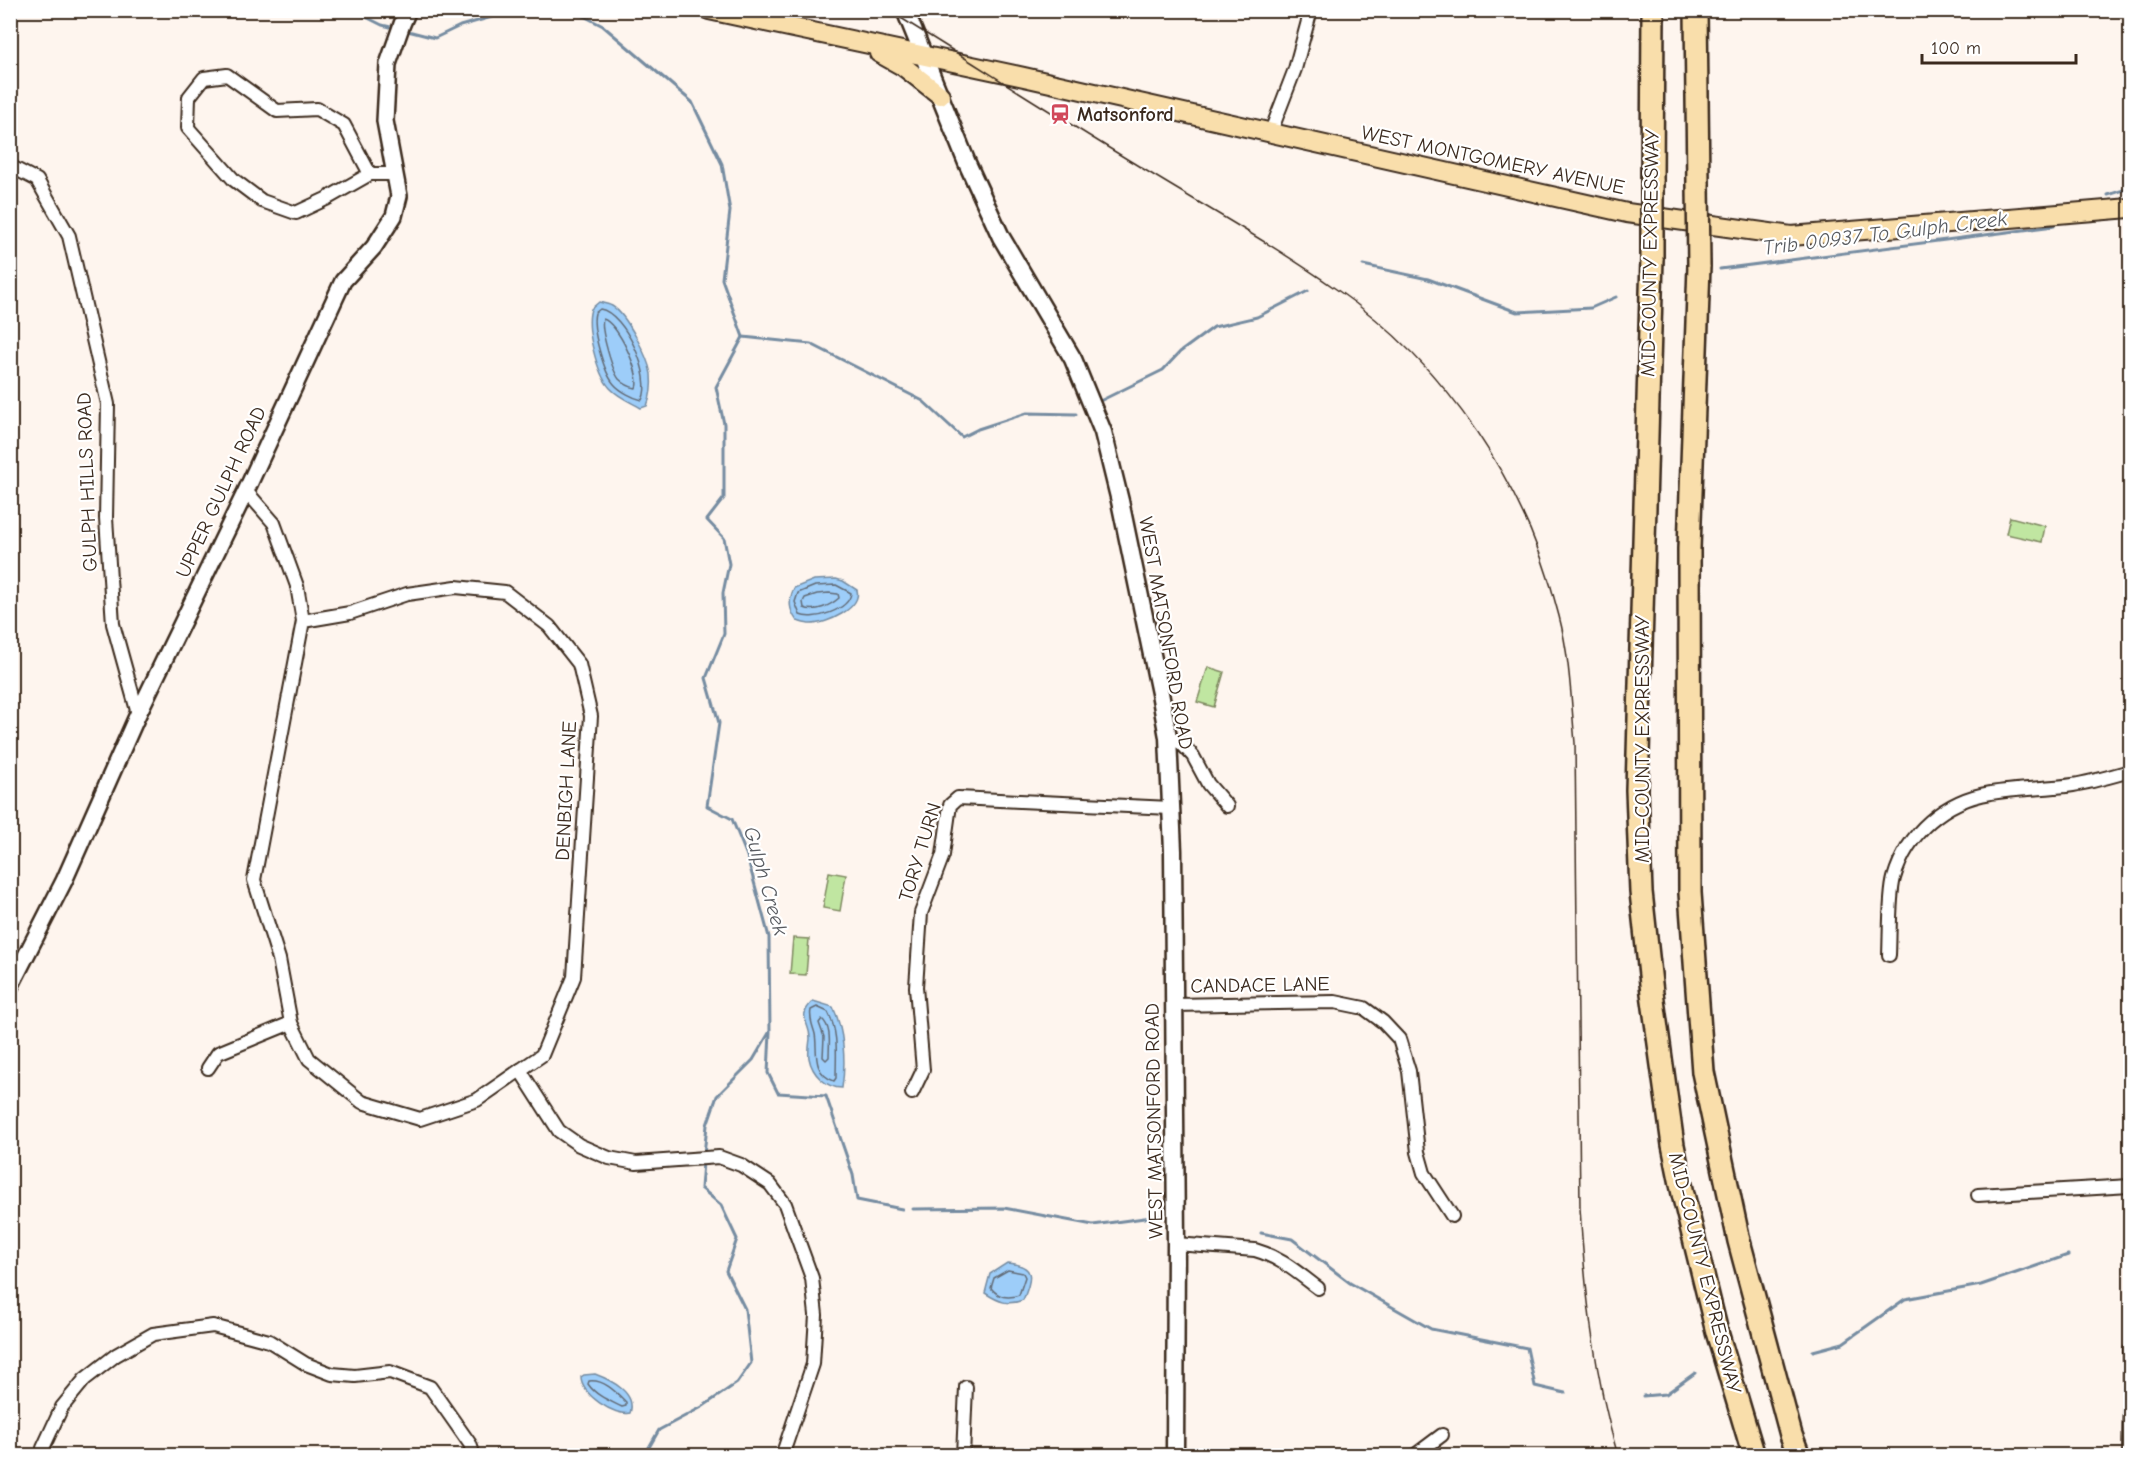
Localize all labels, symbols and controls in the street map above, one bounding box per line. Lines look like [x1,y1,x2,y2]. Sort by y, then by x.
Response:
scale bar [1922,27,2076,65]
text: 100 m [1931,38,1981,59]
station icon: Matsonford [1048,102,1072,126]
place label: Matsonford [1077,103,1174,126]
street label: WEST MONTGOMERY AVENUE [1359,121,1627,199]
street label: MID-COUNTY EXPRESSWAY [1636,129,1664,377]
water label: Trib 00937 To Gulph Creek [1761,206,2009,260]
street label: GULPH HILLS ROAD [72,392,102,572]
street label: UPPER GULPH ROAD [171,403,271,581]
street label: WEST MATSONFORD ROAD [1134,515,1198,751]
street label: MID-COUNTY EXPRESSWAY [1631,615,1654,863]
street label: DENBIGH LANE [551,721,581,861]
street label: TORY TURN [894,800,946,904]
water label: Gulph Creek [739,824,793,939]
street label: CANDACE LANE [1190,972,1330,998]
street label: WEST MATSONFORD ROAD [1140,1003,1168,1239]
street label: MID-COUNTY EXPRESSWAY [1664,1150,1746,1396]

